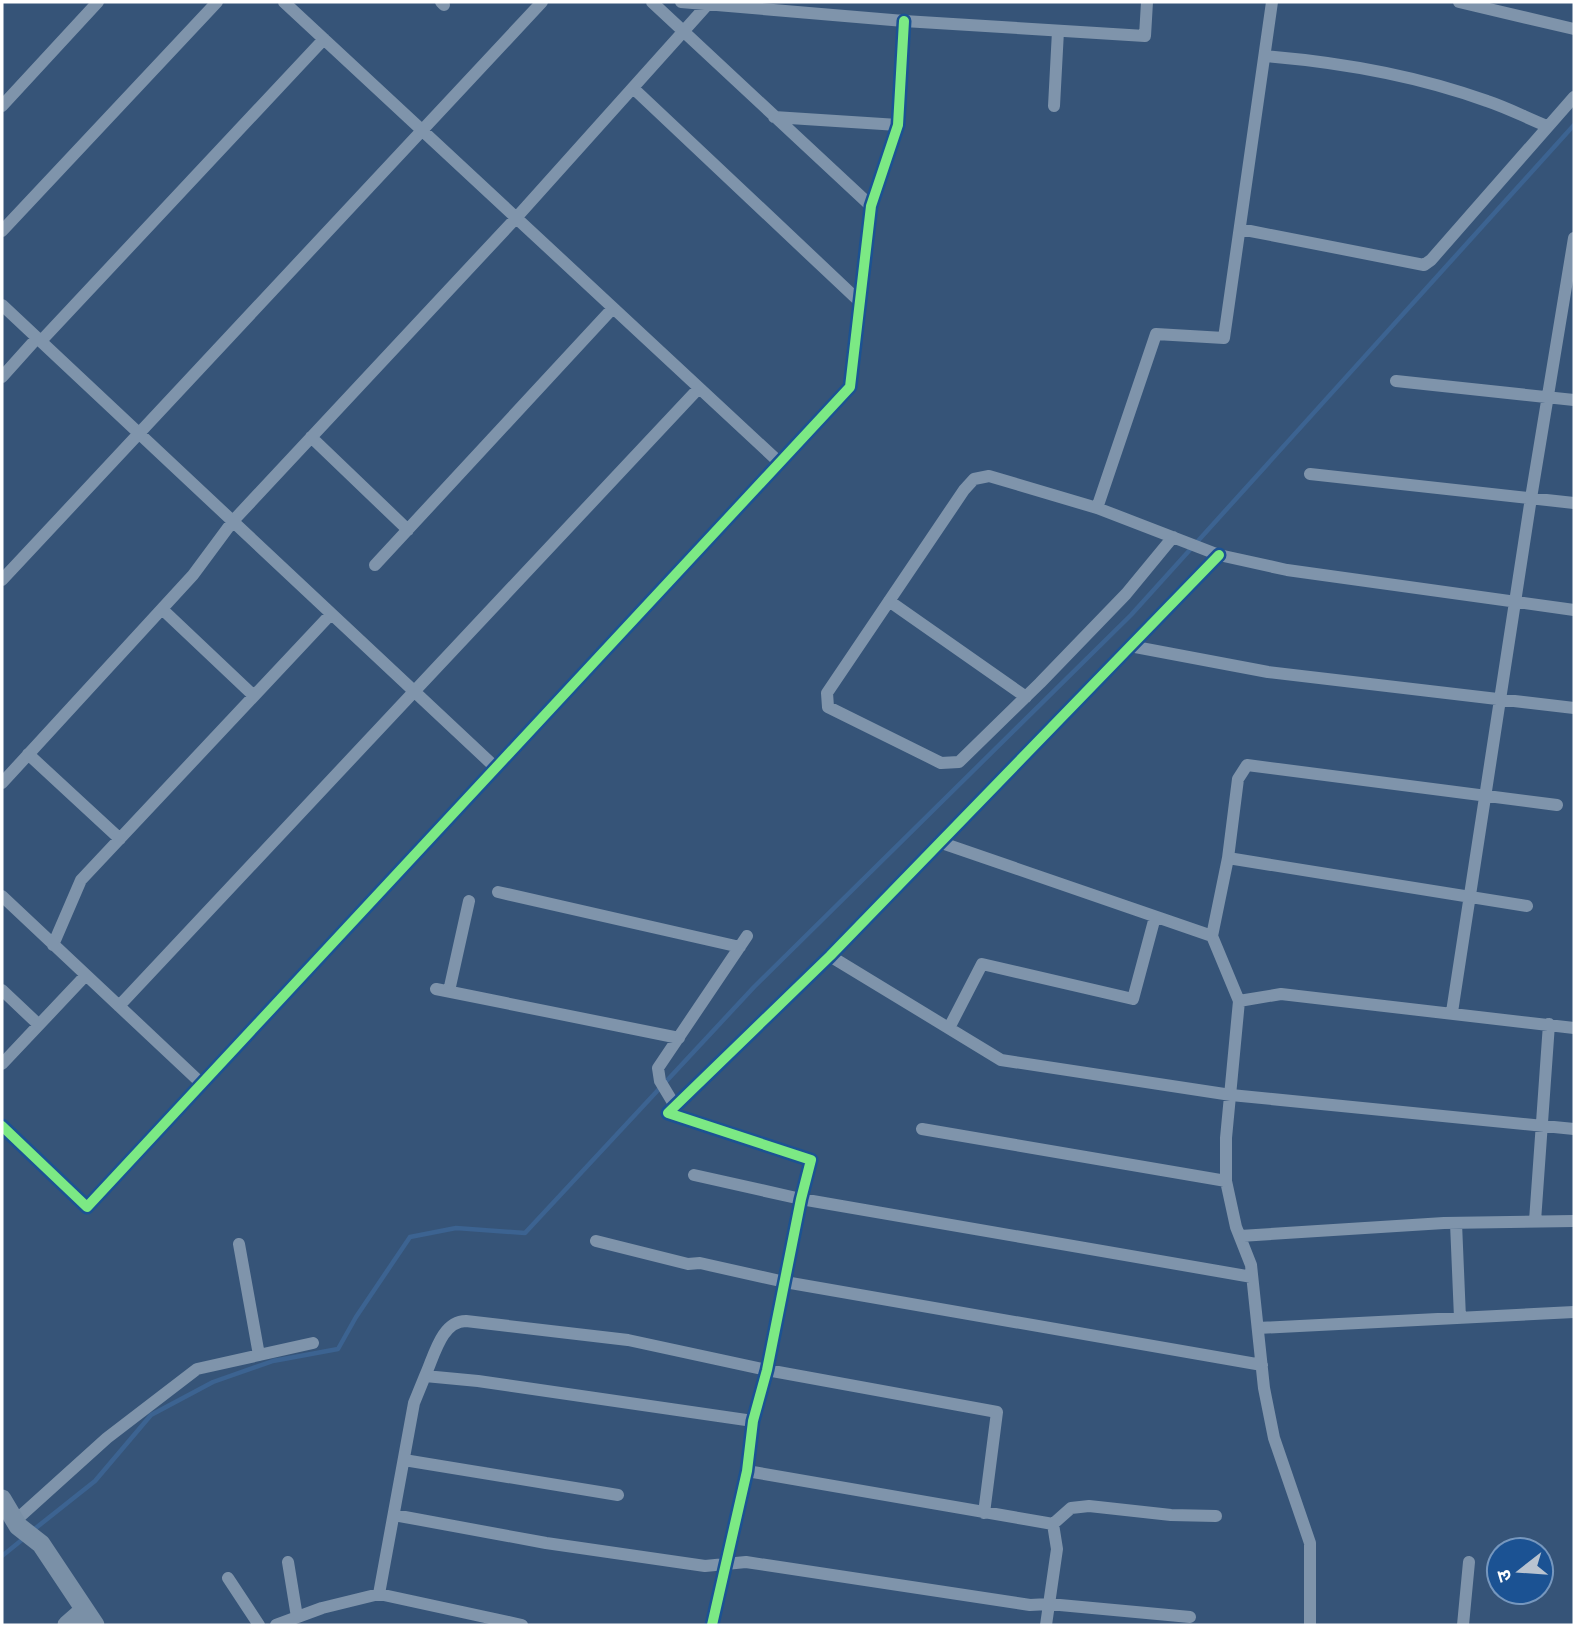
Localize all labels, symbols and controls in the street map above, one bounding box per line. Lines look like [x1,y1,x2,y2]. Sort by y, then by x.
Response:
north arrow [1485,1536,1555,1606]
text: उ [1490,1566,1519,1585]

